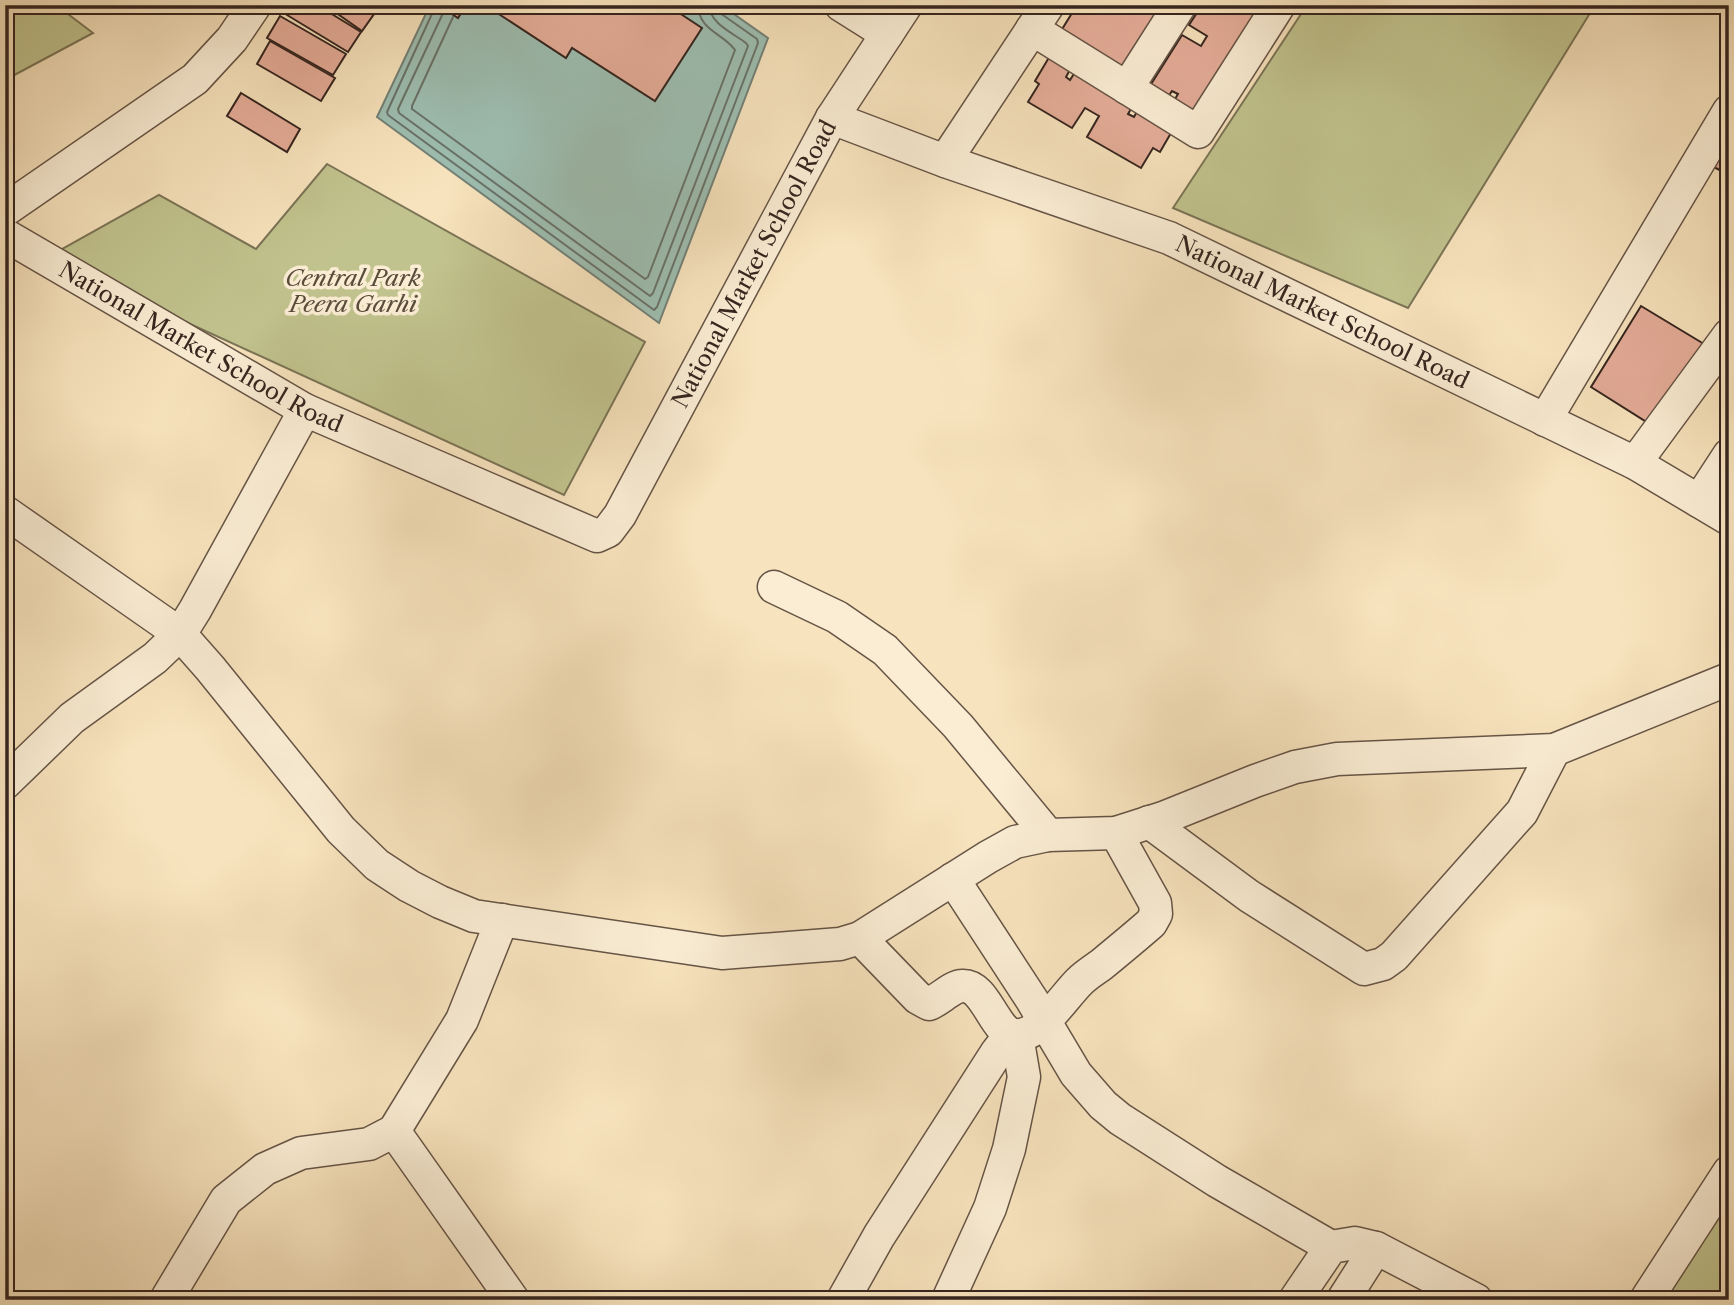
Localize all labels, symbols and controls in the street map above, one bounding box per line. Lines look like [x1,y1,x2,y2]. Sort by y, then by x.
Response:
street label: National Market School Road [666,115,842,413]
street label: National Market School Road [1171,229,1473,395]
street label: National Market School Road [54,256,347,439]
park label: Central Park Peera Garhi [285,264,421,318]

